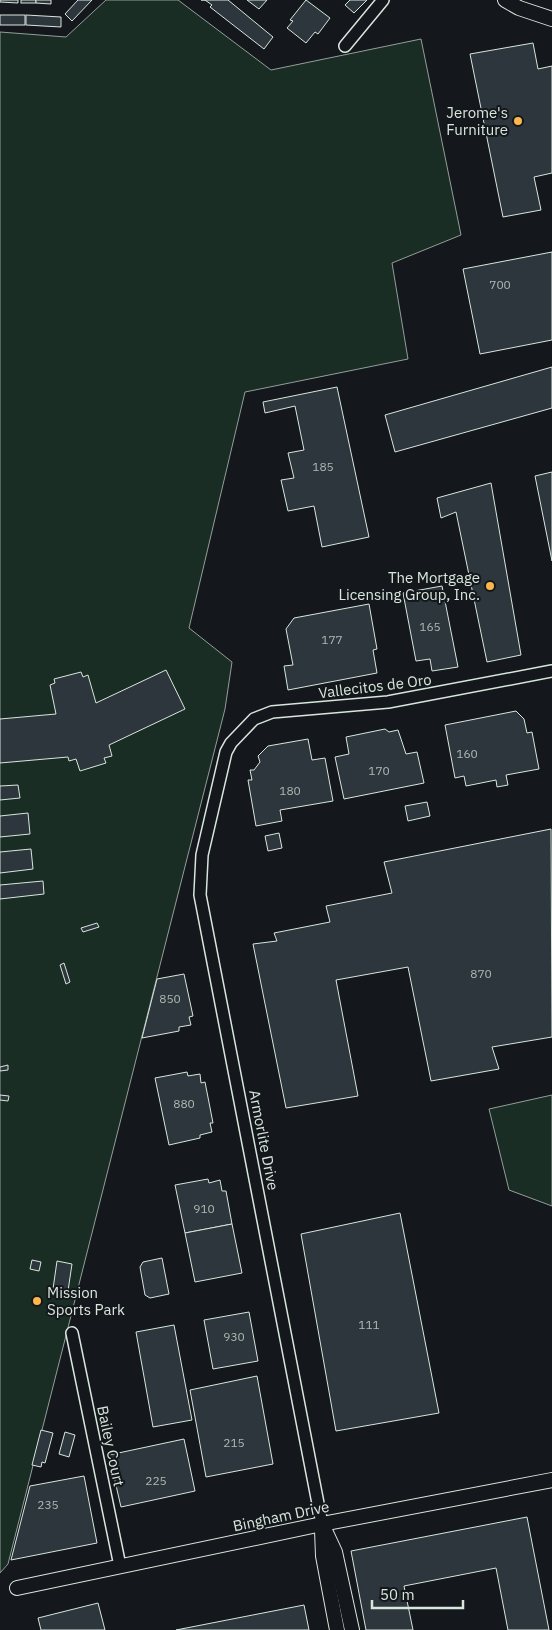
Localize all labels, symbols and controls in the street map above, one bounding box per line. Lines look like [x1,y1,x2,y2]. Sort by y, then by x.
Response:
place label: Jerome's Furniture [446,103,508,139]
marker: Jerome's Furniture [512,115,524,127]
house number: 700 [489,277,511,292]
house number: 185 [312,459,334,474]
place label: The Mortgage Licensing Group, Inc. [339,568,480,604]
marker: The Mortgage Licensing Group, Inc. [484,580,496,592]
house number: 165 [419,619,441,634]
house number: 177 [321,632,343,647]
street label: Vallecitos de Oro [317,670,433,702]
house number: 160 [456,746,478,761]
house number: 170 [368,763,390,778]
house number: 180 [279,783,301,798]
house number: 870 [470,966,492,981]
house number: 850 [159,991,181,1006]
street label: Armorlite Drive [245,1088,283,1192]
house number: 880 [173,1096,195,1111]
house number: 910 [193,1201,215,1216]
place label: Mission Sports Park [47,1283,125,1319]
marker: Mission Sports Park [31,1295,43,1307]
house number: 111 [358,1317,380,1332]
house number: 930 [223,1329,245,1344]
street label: Bailey Court [93,1404,129,1488]
house number: 215 [223,1435,245,1450]
house number: 225 [145,1473,167,1488]
house number: 235 [37,1497,59,1512]
street label: Bingham Drive [231,1497,331,1535]
scale bar [372,1578,463,1610]
text: 50 m [380,1585,415,1604]

